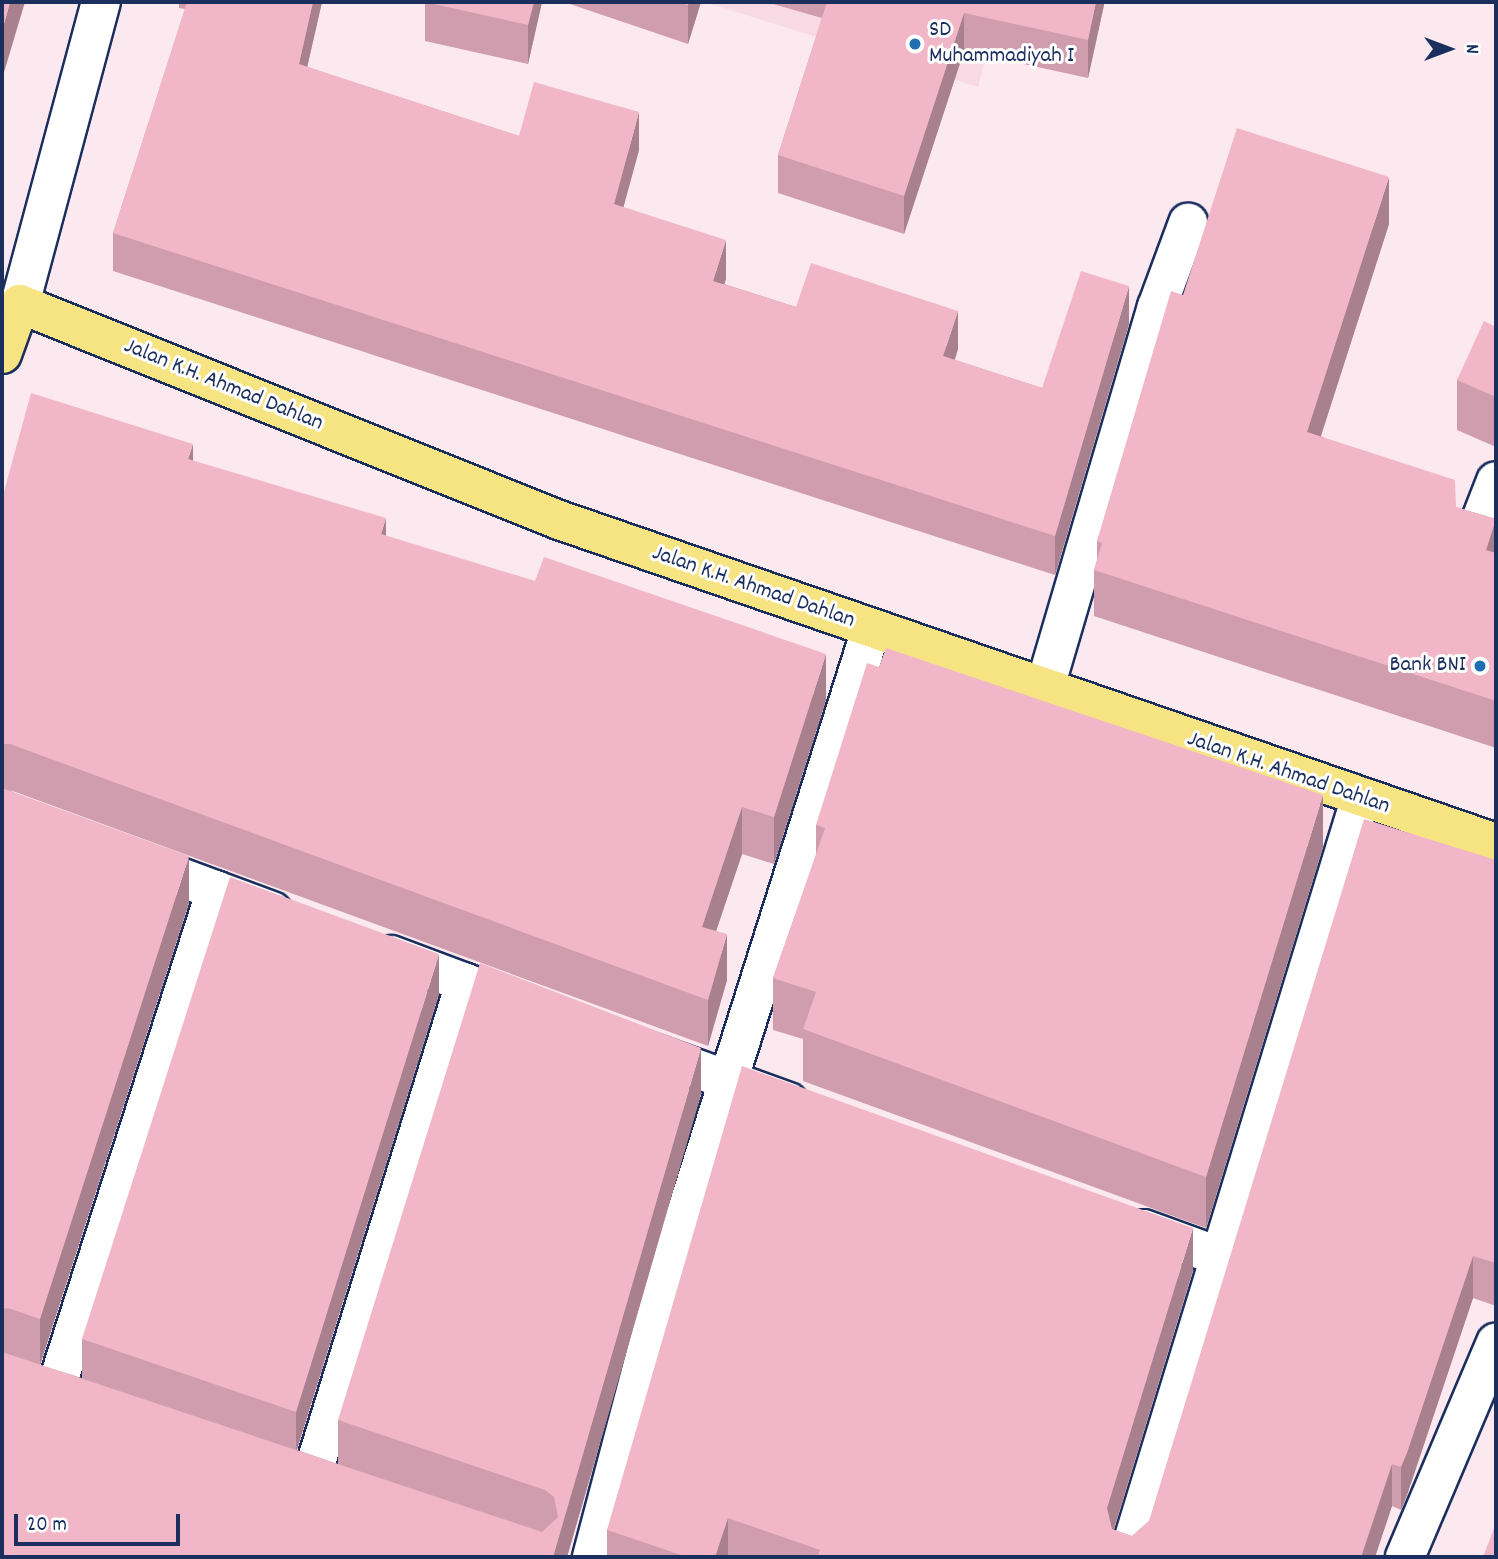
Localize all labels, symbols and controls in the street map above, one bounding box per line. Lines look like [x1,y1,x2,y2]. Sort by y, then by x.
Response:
north arrow [1414,14,1484,84]
place label: SD Muhammadiyah I [929,17,1074,71]
marker: SD Muhammadiyah I [907,36,923,52]
text: N [1457,44,1484,54]
street label: Jalan K.H. Ahmad Dahlan [119,333,327,439]
street label: Jalan K.H. Ahmad Dahlan [648,540,858,636]
place label: Bank BNI [1390,652,1466,680]
marker: Bank BNI [1472,658,1488,674]
street label: Jalan K.H. Ahmad Dahlan [1183,726,1393,822]
scale bar [18,1500,184,1544]
text: 20 m [27,1511,67,1541]

